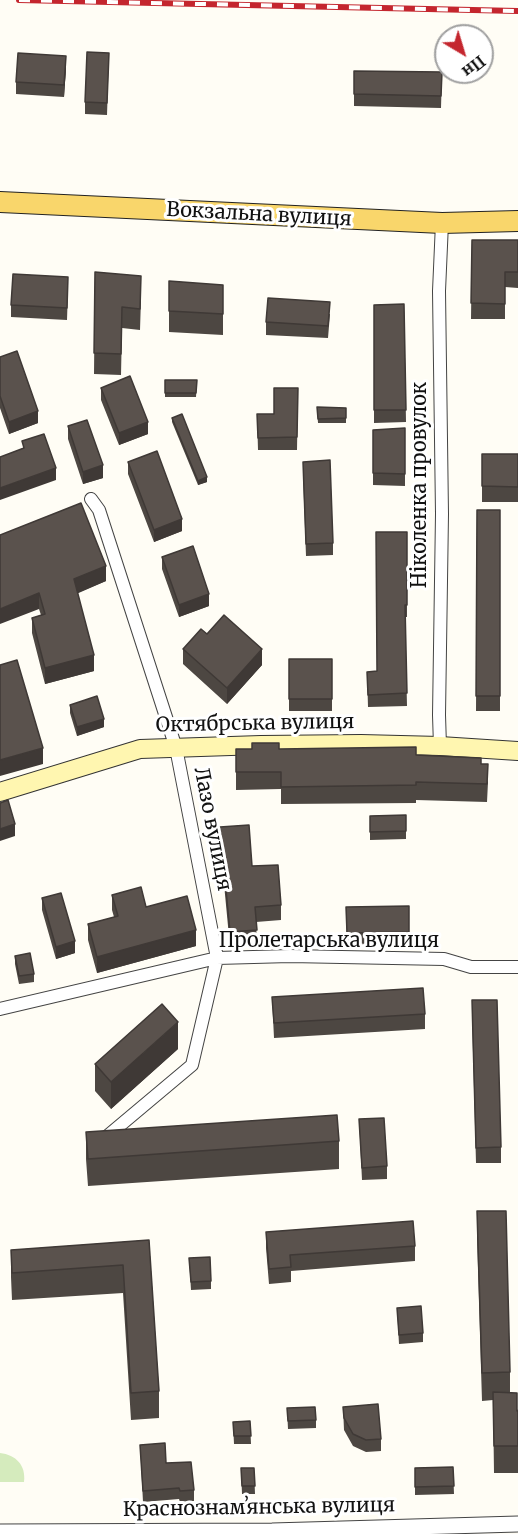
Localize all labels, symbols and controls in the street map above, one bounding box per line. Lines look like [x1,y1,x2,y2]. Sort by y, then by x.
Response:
north arrow [434,24,494,84]
text: Пн [458,51,489,82]
street label: Вокзальна вулиця [166,198,352,232]
street label: Ніколенка провулок [408,382,432,588]
street label: Октябрська вулиця [155,710,355,738]
street label: Лазо вулиця [188,765,236,893]
street label: Пролетарська вулиця [219,929,439,953]
street label: Краснознамʼянська вулиця [123,1494,395,1522]

